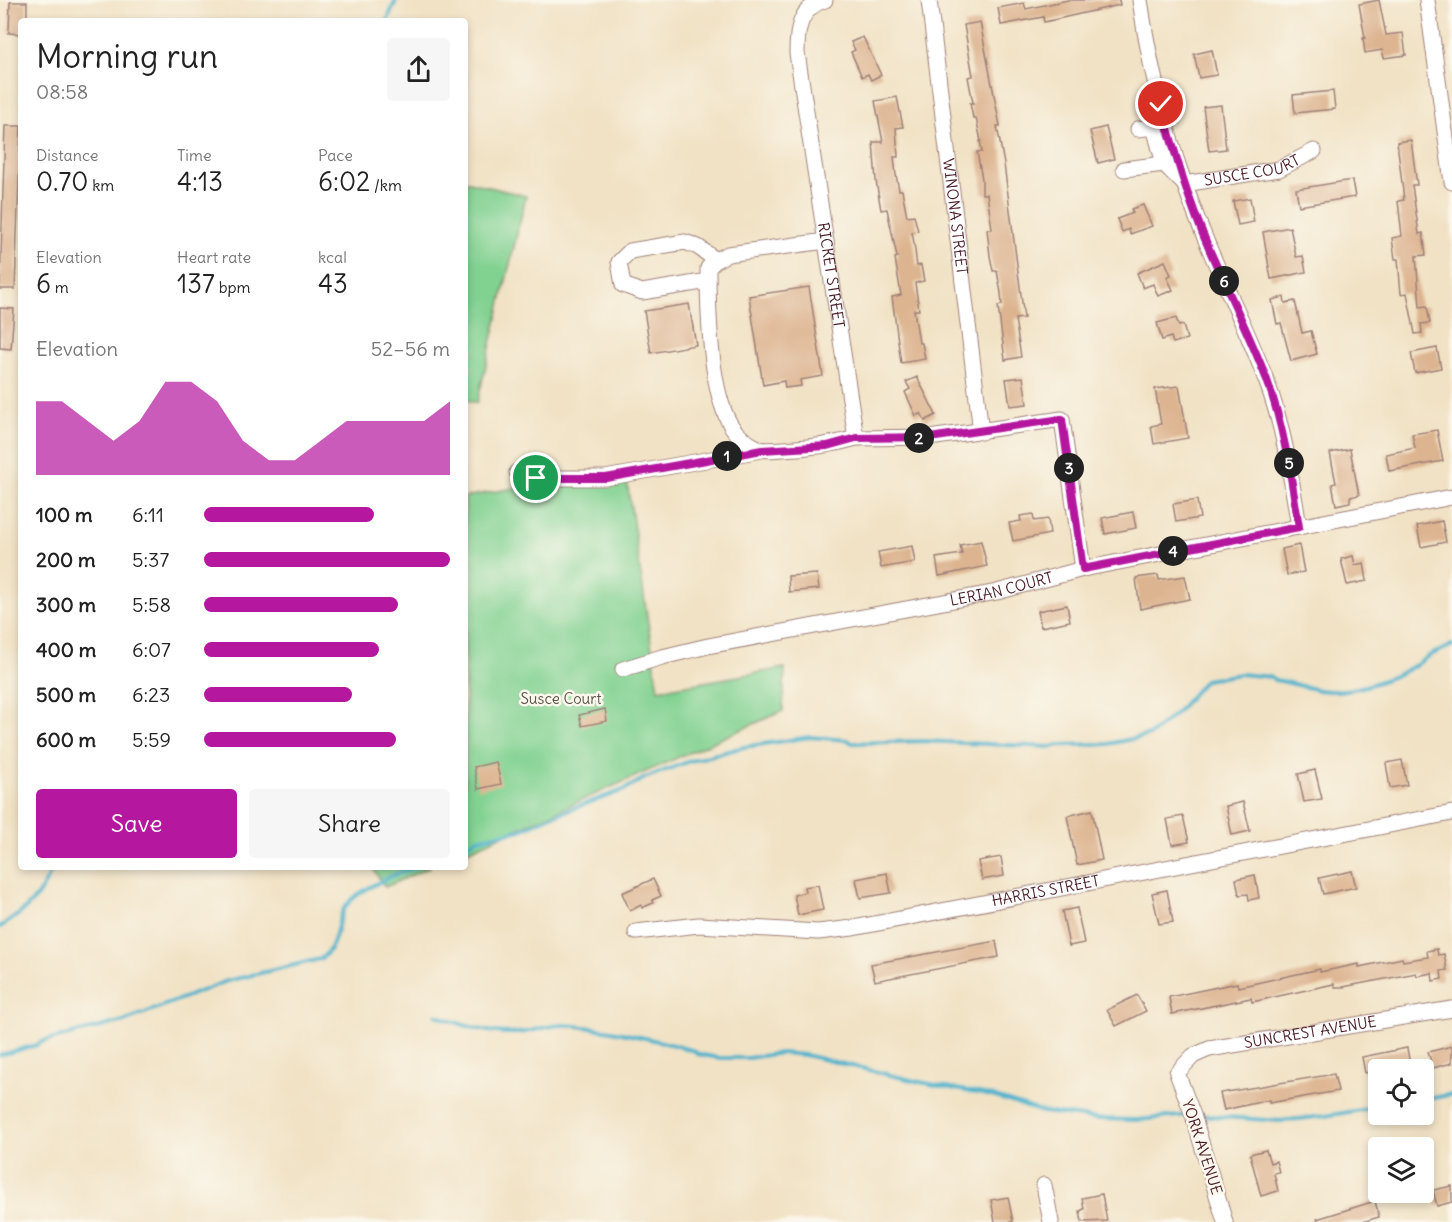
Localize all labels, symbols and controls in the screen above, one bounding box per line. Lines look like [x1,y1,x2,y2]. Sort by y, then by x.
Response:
text: Morning run [36,35,218,77]
button: share [387,38,450,101]
pin [1135,78,1186,129]
text: 08:58 [36,79,88,104]
icon: check [1144,87,1177,120]
text: Distance [36,145,98,165]
text: Time [177,145,212,165]
text: Pace [318,145,353,165]
street label: SUSCE COURT [1203,150,1303,190]
street label: WINONA STREET [939,157,972,276]
text: 0.70 [36,165,88,198]
text: 4:13 [177,165,223,198]
text: 6:02 [318,165,370,198]
text: km [88,175,114,195]
text: /km [370,175,402,195]
street label: RICKET STREET [814,221,849,329]
text: Elevation [36,247,102,267]
text: Heart rate [177,247,251,267]
text: kcal [318,247,347,267]
pin: 6 [1209,266,1239,296]
text: 6 [36,267,51,300]
text: 137 [177,267,215,300]
text: 43 [318,267,348,300]
text: 6 [1219,271,1229,291]
text: m [51,277,69,297]
text: bpm [215,277,251,297]
text: Elevation [36,336,118,361]
text: 52–56 m [371,336,450,361]
pin: 2 [904,423,934,453]
text: 2 [915,428,923,448]
pin: 1 [712,441,742,471]
text: 1 [724,446,730,466]
pin: 5 [1274,448,1304,478]
pin [510,452,561,503]
pin: 3 [1054,453,1084,483]
text: 5 [1284,453,1294,473]
text: 3 [1064,458,1074,478]
icon: arrive [519,461,552,494]
text: 100 m [36,502,93,527]
text: 6:11 [132,502,164,527]
pin: 4 [1158,536,1188,566]
text: 4 [1168,541,1178,561]
text: 200 m [36,547,96,572]
text: 5:37 [132,547,169,572]
street label: LERIAN COURT [948,567,1055,610]
text: 300 m [36,592,96,617]
text: 5:58 [132,592,171,617]
text: 400 m [36,637,96,662]
text: 6:07 [132,637,171,662]
text: 500 m [36,682,96,707]
text: 6:23 [132,682,170,707]
park label: Susce Court [520,689,602,708]
text: 600 m [36,727,96,752]
text: 5:59 [132,727,171,752]
button: Save [36,789,237,858]
button: Share [249,789,450,858]
street label: HARRIS STREET [990,871,1101,910]
street label: SUNCREST AVENUE [1243,1012,1378,1052]
map controls [1368,1059,1434,1203]
button: locate [1368,1059,1434,1125]
street label: YORK AVENUE [1178,1097,1227,1197]
button: layers [1368,1137,1434,1203]

